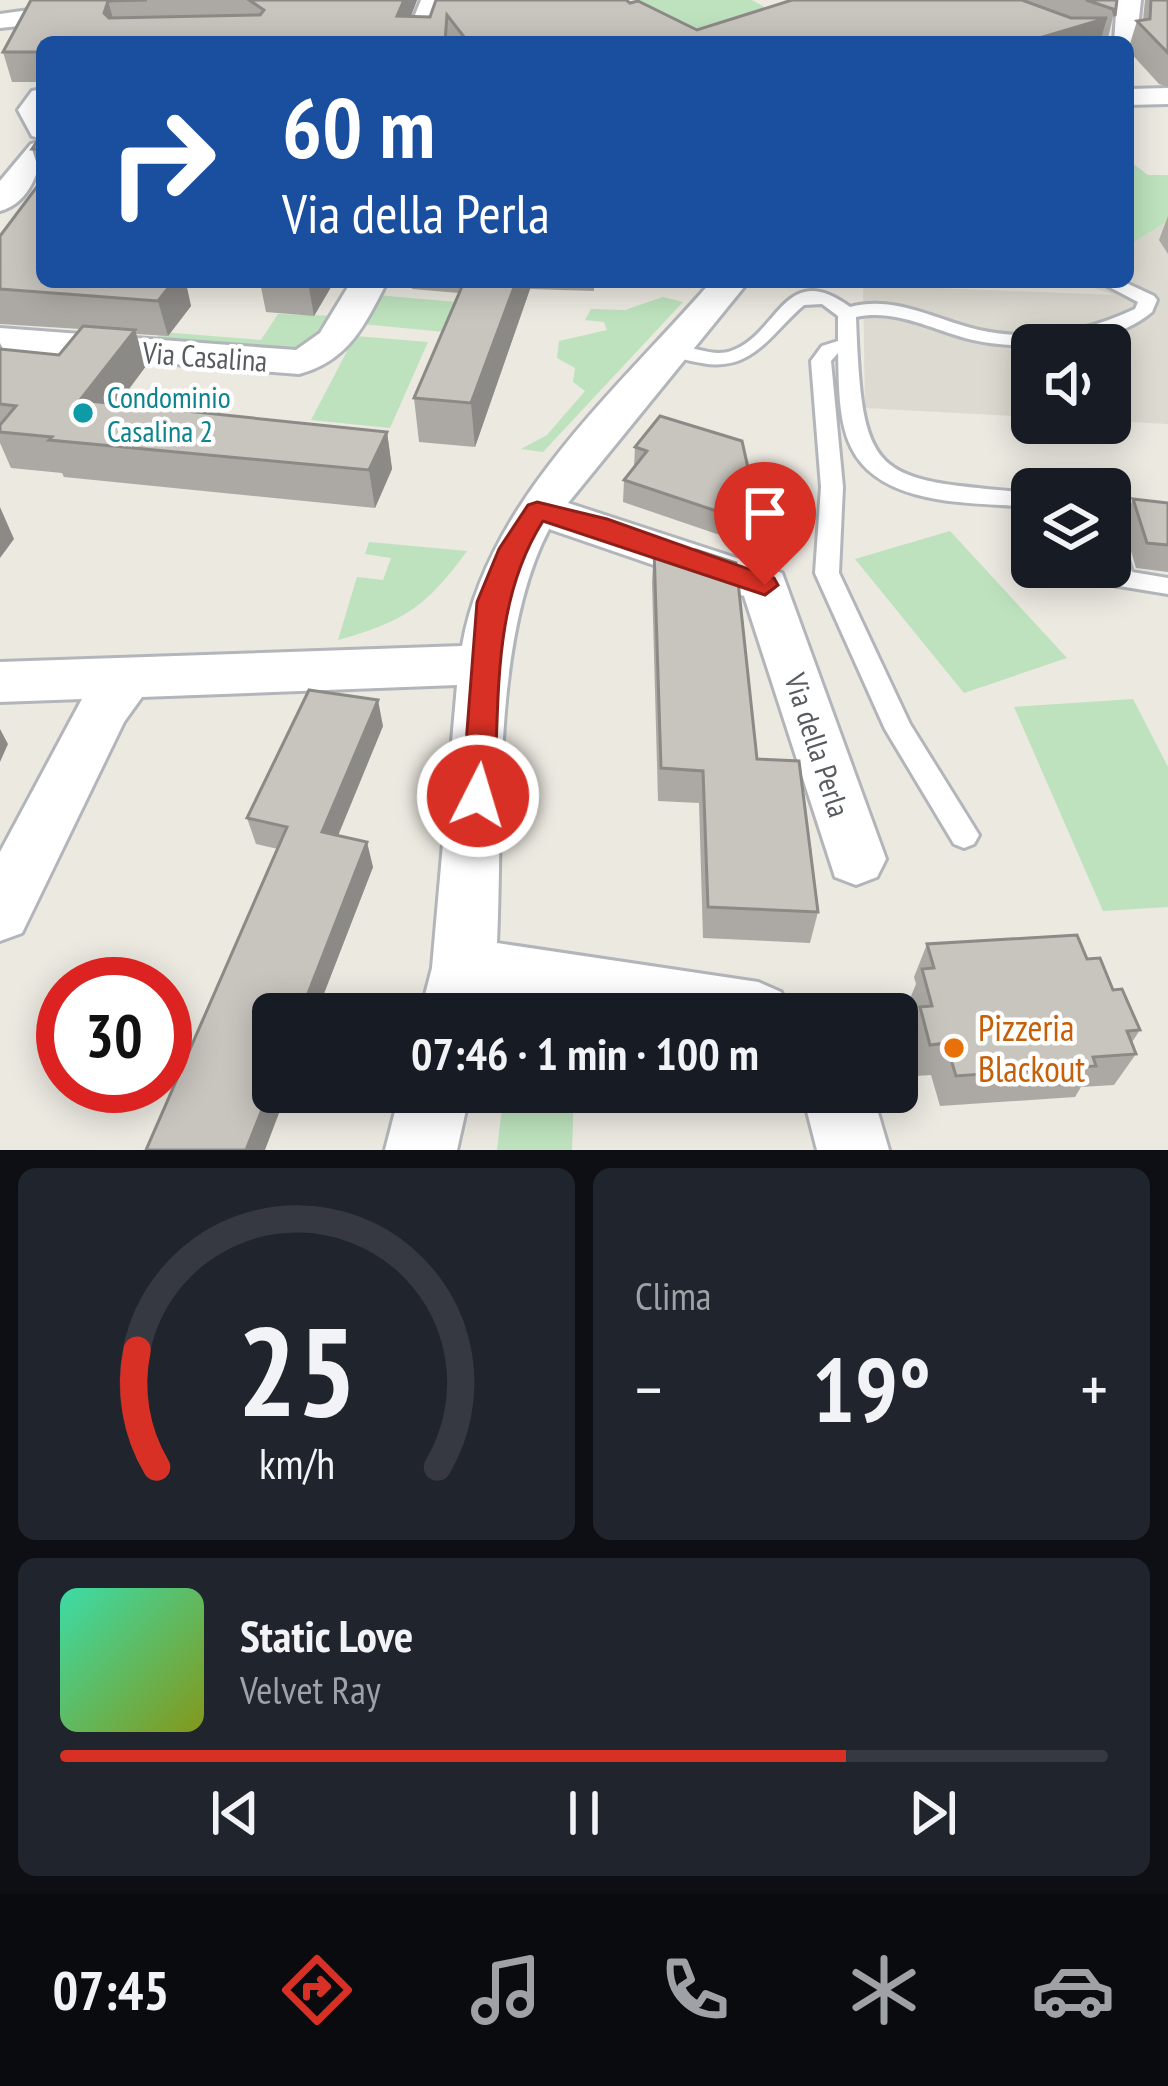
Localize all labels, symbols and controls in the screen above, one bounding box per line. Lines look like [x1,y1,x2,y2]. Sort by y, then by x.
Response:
text: 60 m [282,72,435,181]
icon: right [84,84,240,240]
text: Via della Perla [282,178,550,248]
map controls [1011,324,1131,588]
button: sound [1011,324,1131,444]
street label: Via Casalina [140,332,269,380]
place label: Condominio Casalina 2 [107,377,231,450]
marker: Condominio Casalina 2 [70,400,96,426]
pin [714,462,816,585]
button: layers [1011,468,1131,588]
icon: arrive [732,480,798,546]
street label: Via della Perla [776,667,860,822]
position arrow [415,733,541,859]
speed limit sign: 30 [36,957,192,1113]
place label: Pizzeria Blackout [978,1004,1085,1092]
text: 07:46 · 1 min · 100 m [411,1024,759,1082]
marker: Pizzeria Blackout [941,1035,967,1061]
text: Clima [635,1270,711,1321]
text: 25 [237,1289,356,1450]
text: 19° [812,1330,931,1447]
text: − [635,1346,662,1431]
text: + [1081,1346,1108,1431]
text: km/h [258,1435,335,1491]
text: Static Love [240,1606,413,1664]
text: Velvet Ray [240,1664,381,1715]
icon: previous [202,1780,268,1846]
icon: pause [551,1780,617,1846]
icon: next [900,1780,966,1846]
icon: directions [275,1948,359,2032]
icon: music [464,1948,548,2032]
icon: phone [653,1948,737,2032]
icon: climate [842,1948,926,2032]
icon: car [1031,1948,1115,2032]
text: 07:45 [53,1955,169,2025]

